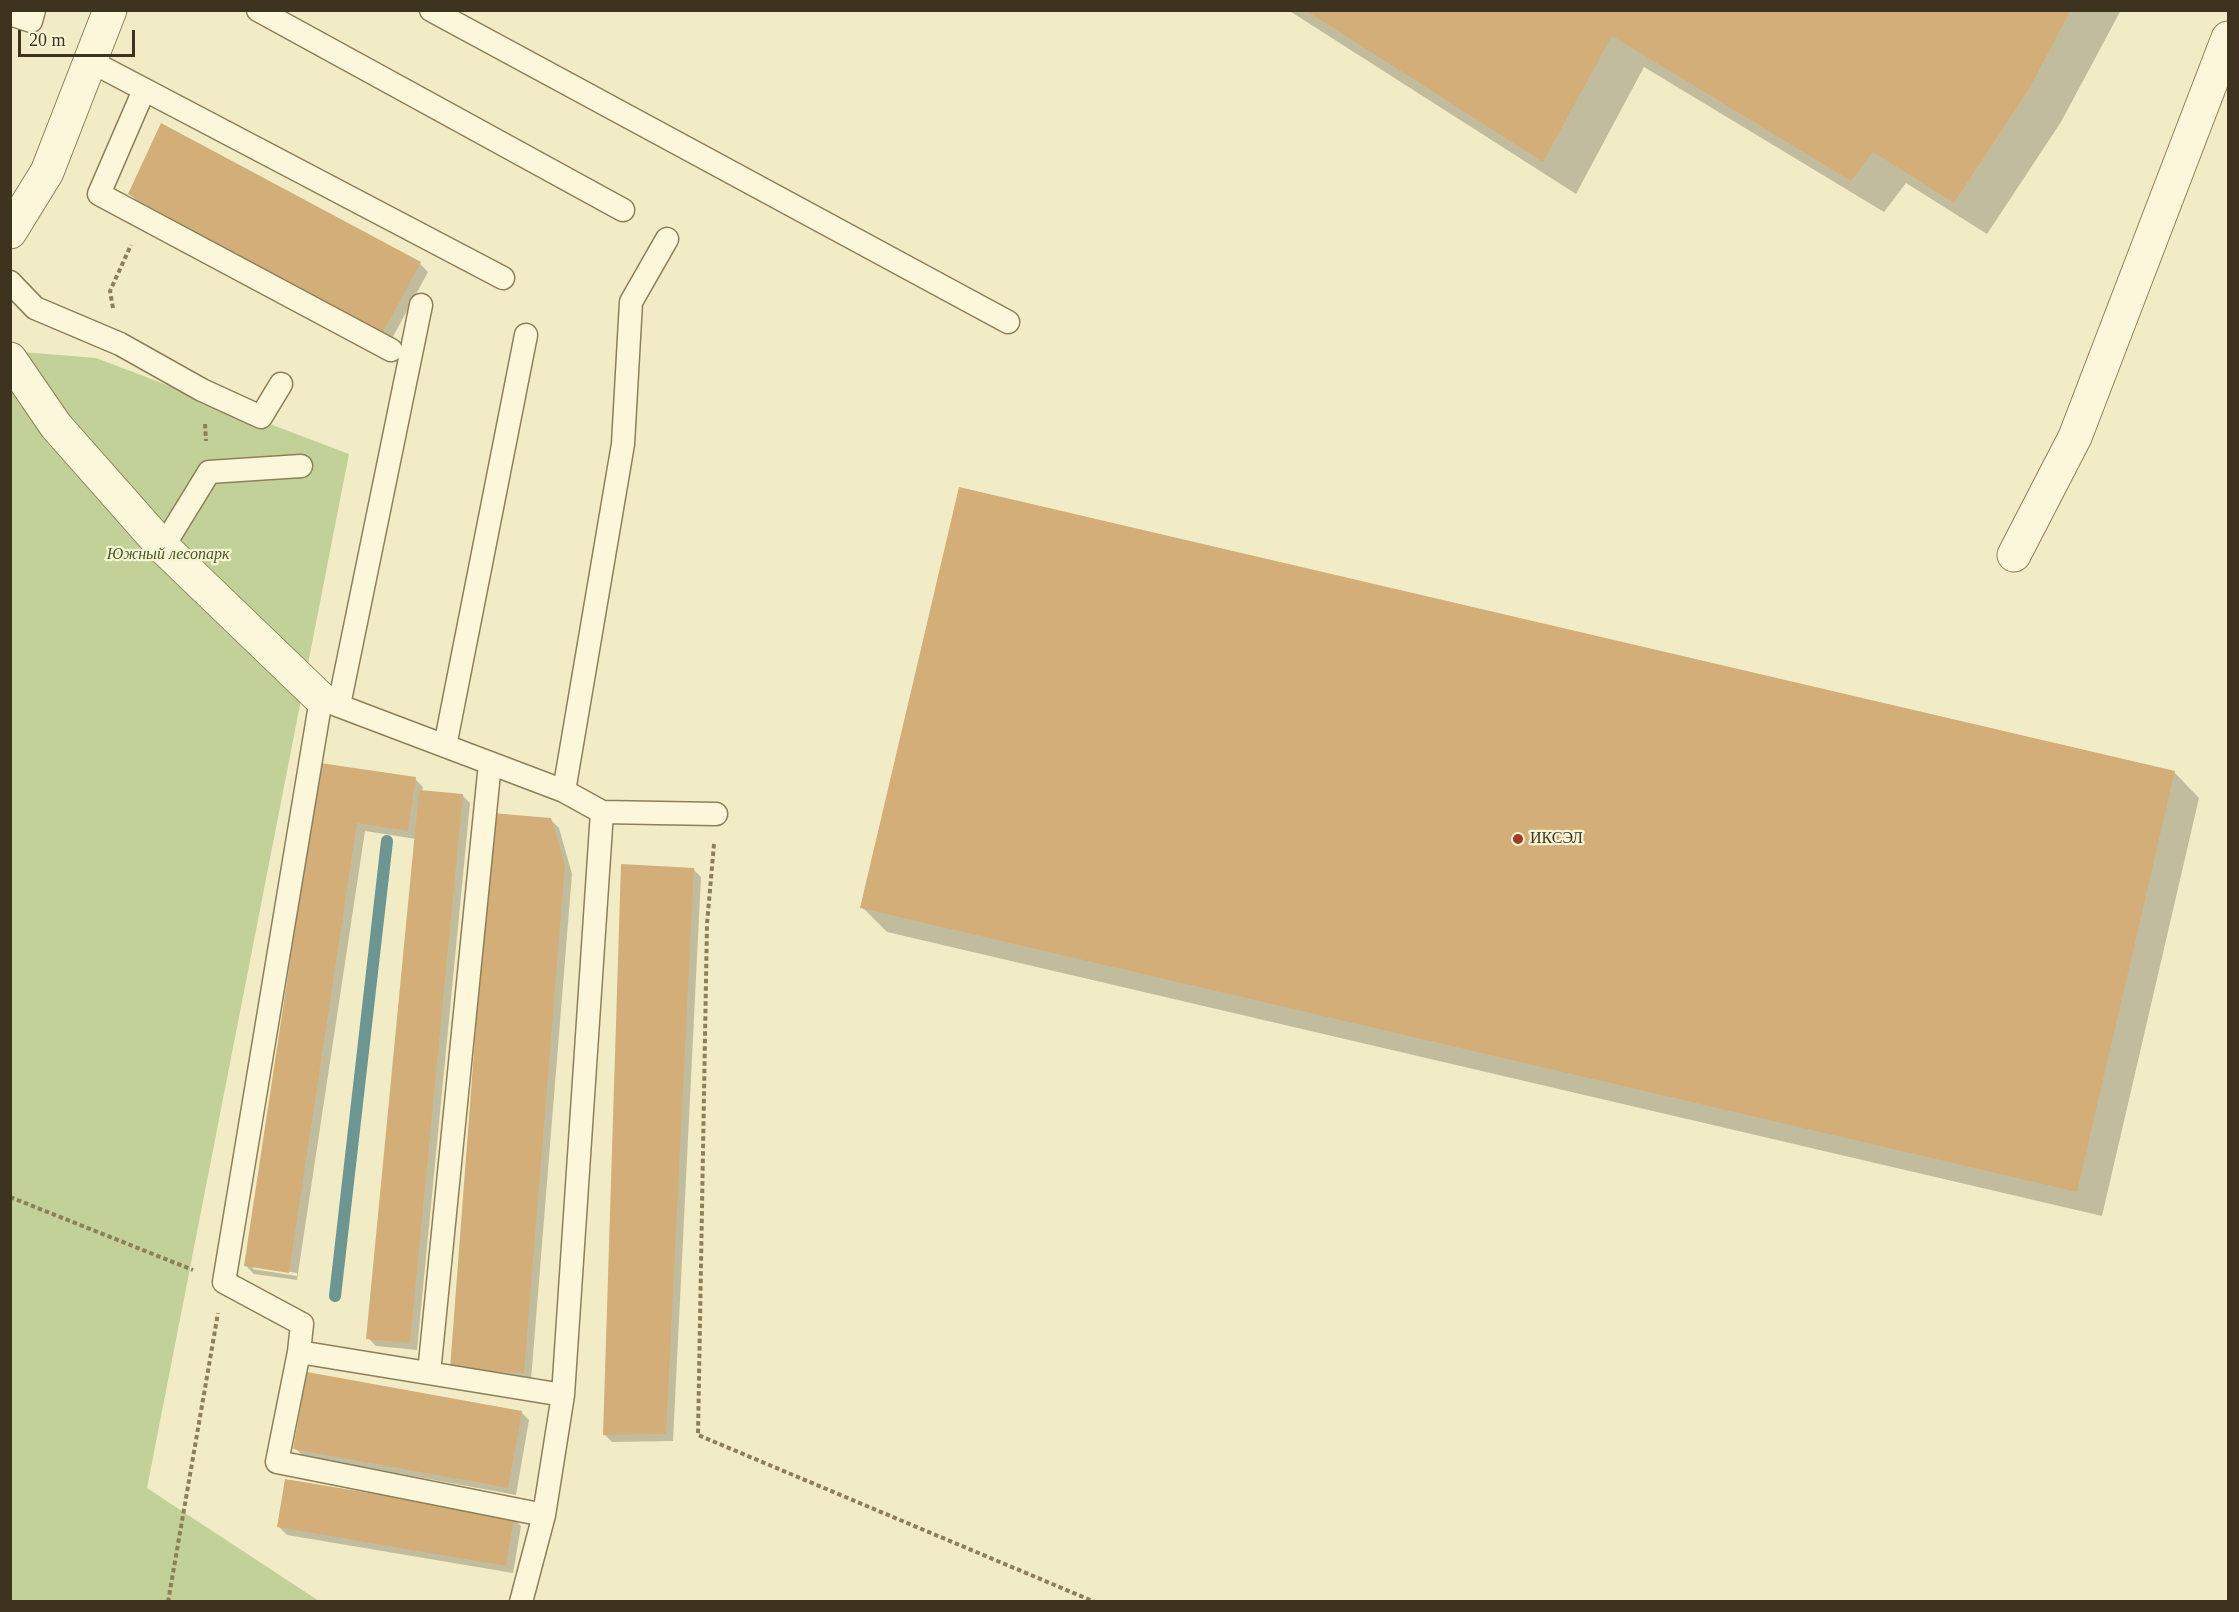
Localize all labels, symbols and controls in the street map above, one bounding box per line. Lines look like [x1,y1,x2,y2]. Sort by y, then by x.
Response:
scale bar [21,18,138,56]
text: 20 m [29,30,66,50]
park label: Южный лесопарк [107,545,229,565]
place label: ИКСЭЛ [1530,829,1583,849]
marker: ИКСЭЛ [1511,832,1525,846]

